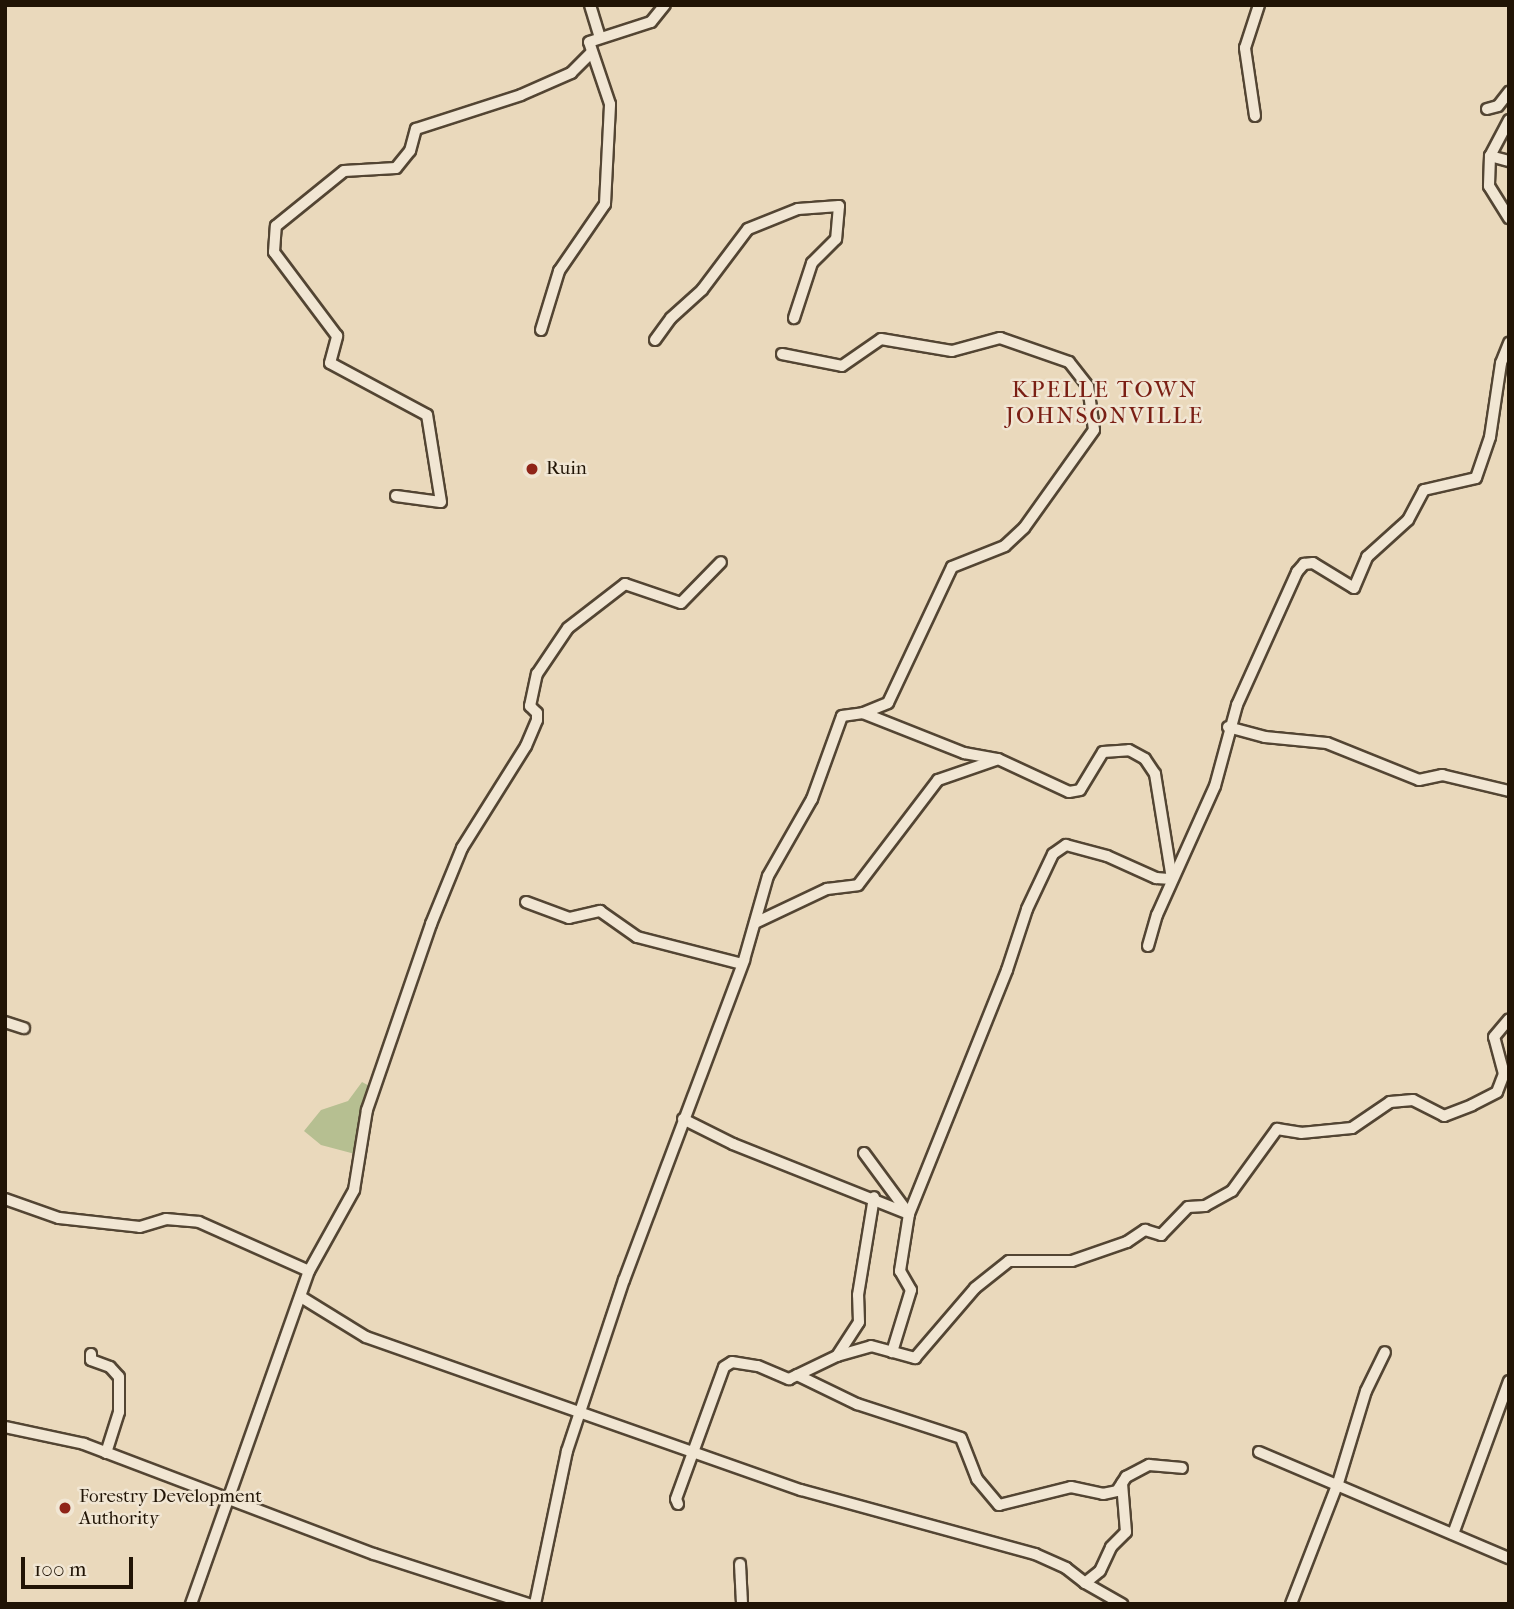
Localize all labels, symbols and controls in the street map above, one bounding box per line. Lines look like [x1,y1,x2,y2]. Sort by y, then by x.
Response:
district label: KPELLE TOWN JOHNSONVILLE [1007,376,1203,430]
place label: Ruin [546,458,587,480]
marker: Ruin [524,461,540,477]
place label: Forestry Development Authority [79,1486,262,1530]
marker: Forestry Development Authority [57,1500,73,1516]
scale bar [24,1542,136,1586]
text: 100 m [34,1557,87,1581]

